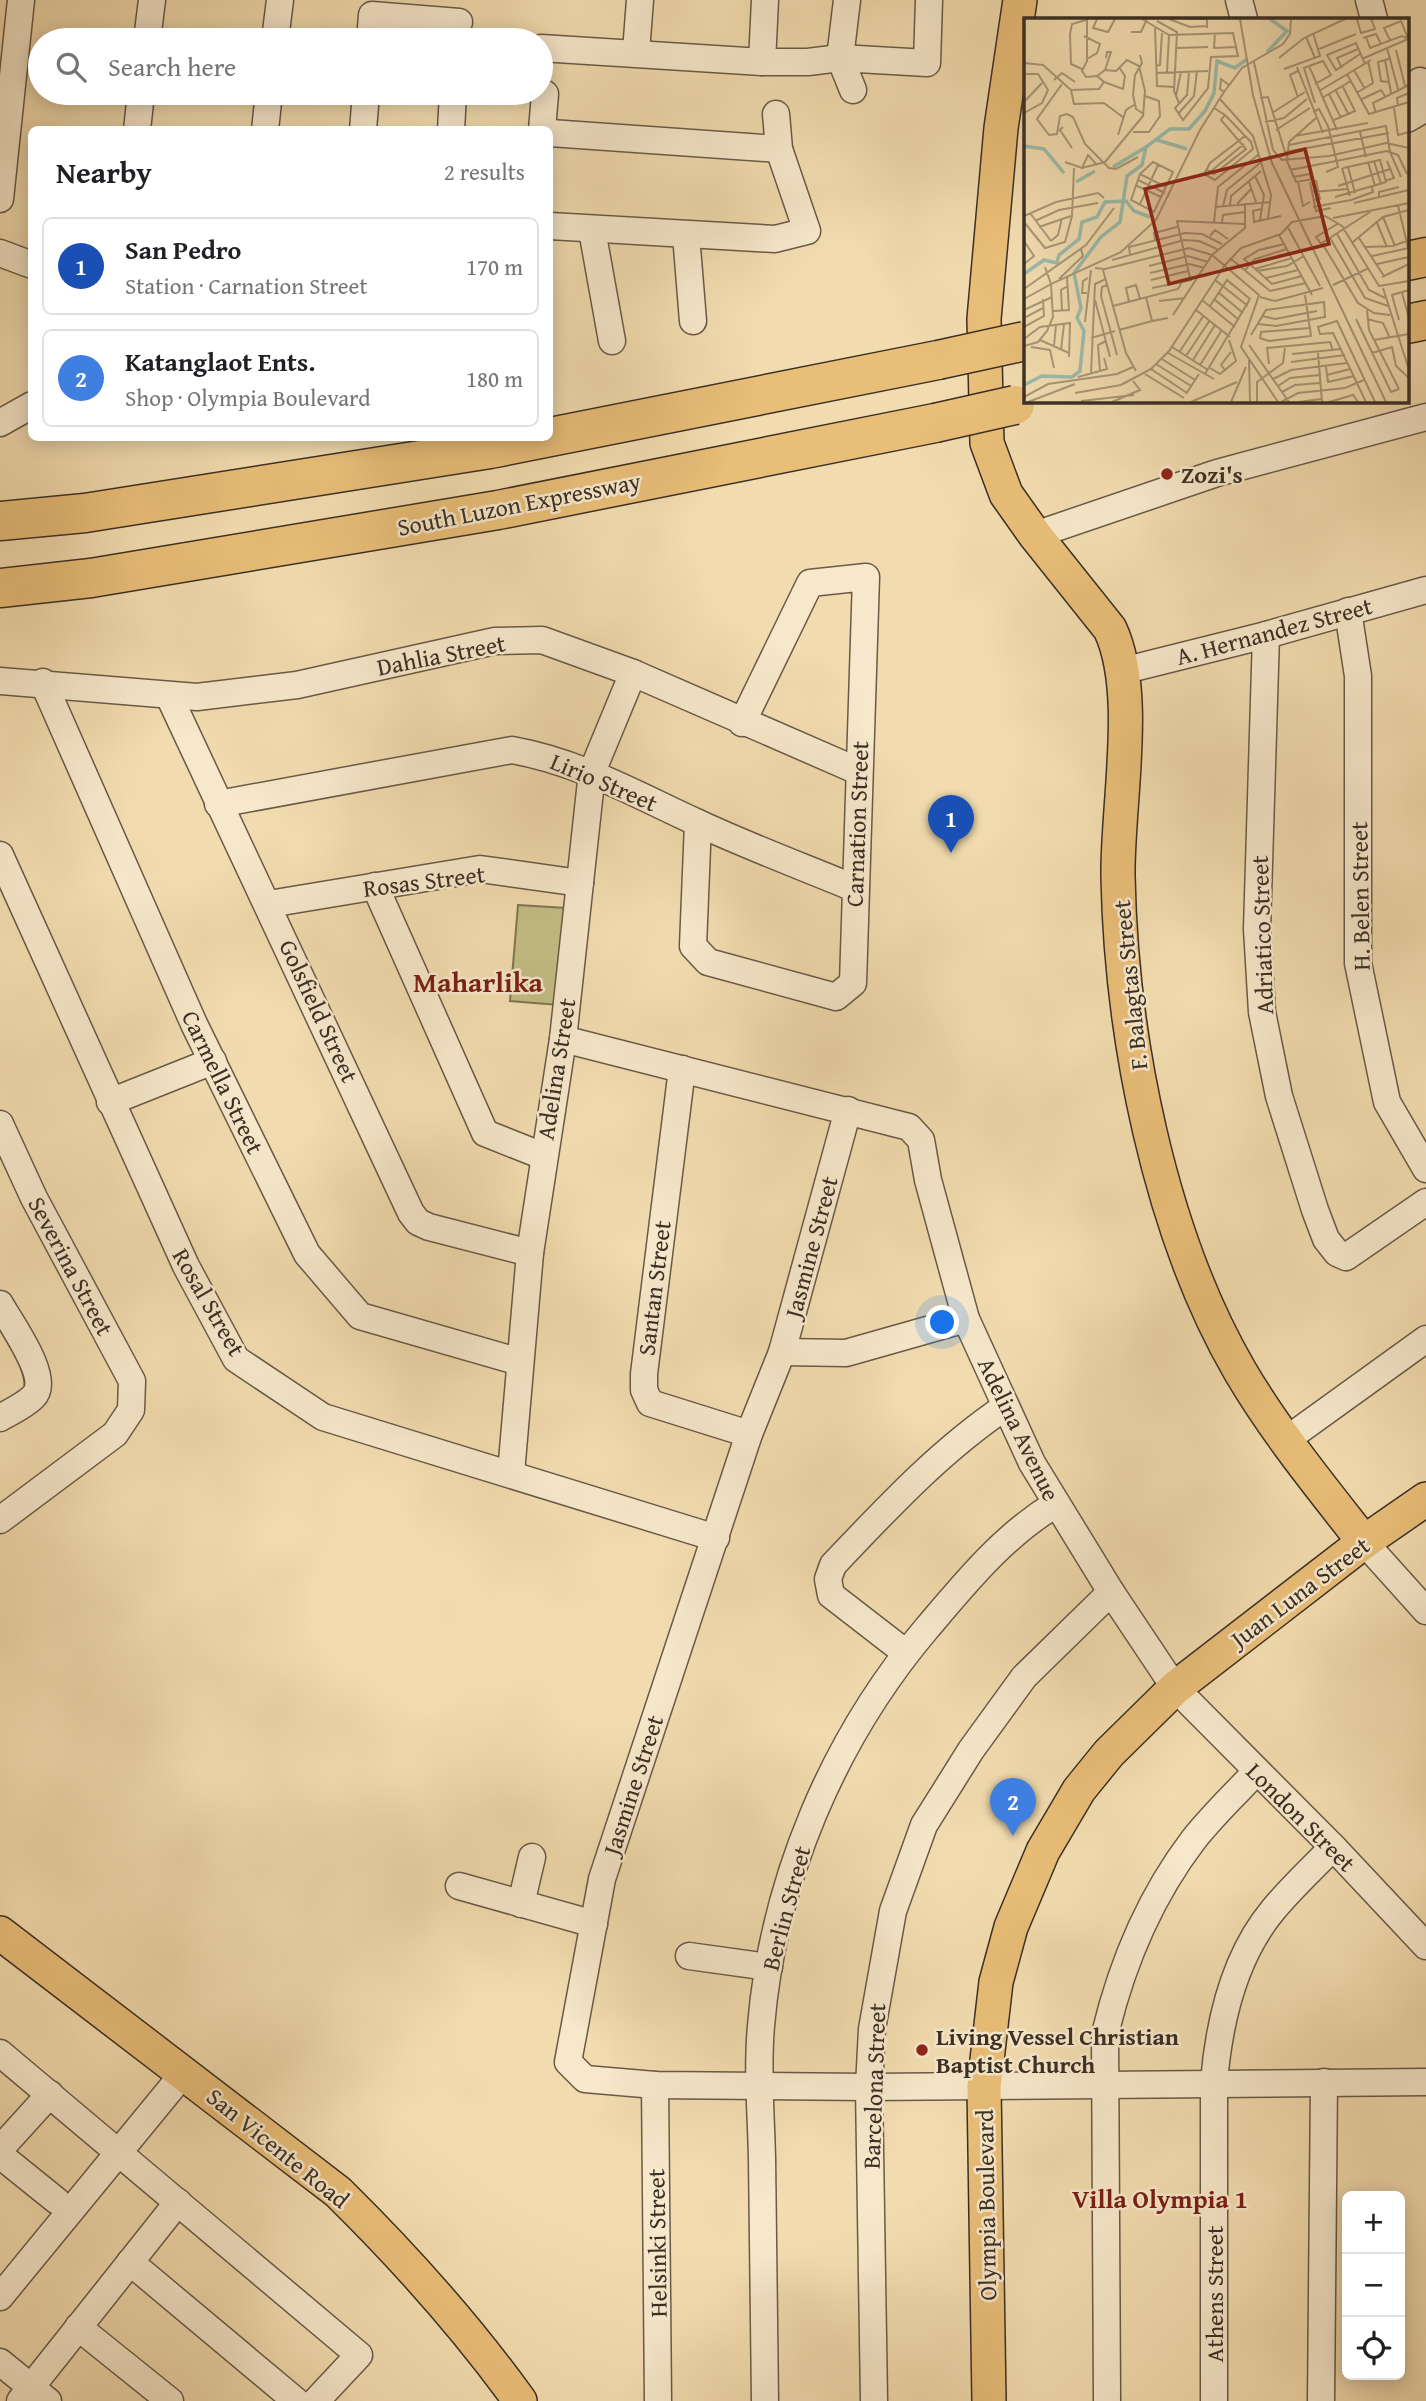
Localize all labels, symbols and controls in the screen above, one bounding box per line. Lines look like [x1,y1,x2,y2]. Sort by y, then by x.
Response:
inset map [1024,18,1408,402]
search box [28,28,553,105]
text: Search here [108,47,236,86]
icon: search [52,48,90,86]
text: Nearby [56,150,152,194]
text: 2 results [444,155,525,188]
text: San Pedro [125,230,241,269]
text: 1 [75,250,87,283]
text: 170 m [466,250,523,283]
text: Station · Carnation Street [125,269,368,302]
text: Katanglaot Ents. [125,342,315,381]
text: 2 [75,362,87,395]
text: 180 m [466,362,523,395]
text: Shop · Olympia Boulevard [125,381,371,414]
place label: Zozi's [1181,457,1243,492]
street label: South Luzon Expressway [394,463,644,545]
marker: Zozi's [1159,466,1175,482]
street label: A. Hernandez Street [1172,588,1376,674]
street label: Dahlia Street [374,625,509,685]
street label: Carnation Street [837,740,877,908]
street label: Lirio Street [545,744,663,820]
pin: 1 [928,795,974,853]
street label: H. Belen Street [1341,820,1379,971]
street label: Adriatico Street [1242,854,1282,1015]
street label: Rosas Street [361,856,487,906]
street label: F. Balagtas Street [1104,898,1156,1072]
street label: Golsfield Street [271,934,368,1089]
district label: Maharlika [413,961,544,1002]
street label: Adelina Street [528,995,585,1142]
street label: Carmella Street [173,1004,273,1160]
street label: Jasmine Street [774,1172,847,1325]
street label: Severina Street [20,1190,123,1342]
street label: Santan Street [628,1218,680,1358]
street label: Rosal Street [164,1241,254,1363]
your location [925,1305,959,1339]
street label: Adelina Avenue [969,1351,1069,1507]
street label: Juan Luna Street [1221,1528,1377,1658]
street label: Jasmine Street [593,1710,672,1862]
street label: London Street [1238,1754,1364,1880]
pin: 2 [990,1778,1036,1836]
street label: Berlin Street [753,1841,820,1974]
street label: Barcelona Street [854,2002,894,2170]
place label: Living Vessel Christian Baptist Church [936,2019,1179,2082]
marker: Living Vessel Christian Baptist Church [914,2042,930,2058]
street label: San Vicente Road [199,2079,357,2217]
street label: Olympia Boulevard [967,2109,1005,2301]
street label: Helsinki Street [638,2168,676,2318]
district label: Villa Olympia 1 [1072,2179,1248,2218]
map controls [1342,2191,1405,2380]
button: + [1342,2191,1405,2254]
street label: Athens Street [1197,2225,1232,2362]
button: − [1342,2254,1405,2317]
button: locate [1342,2317,1405,2380]

